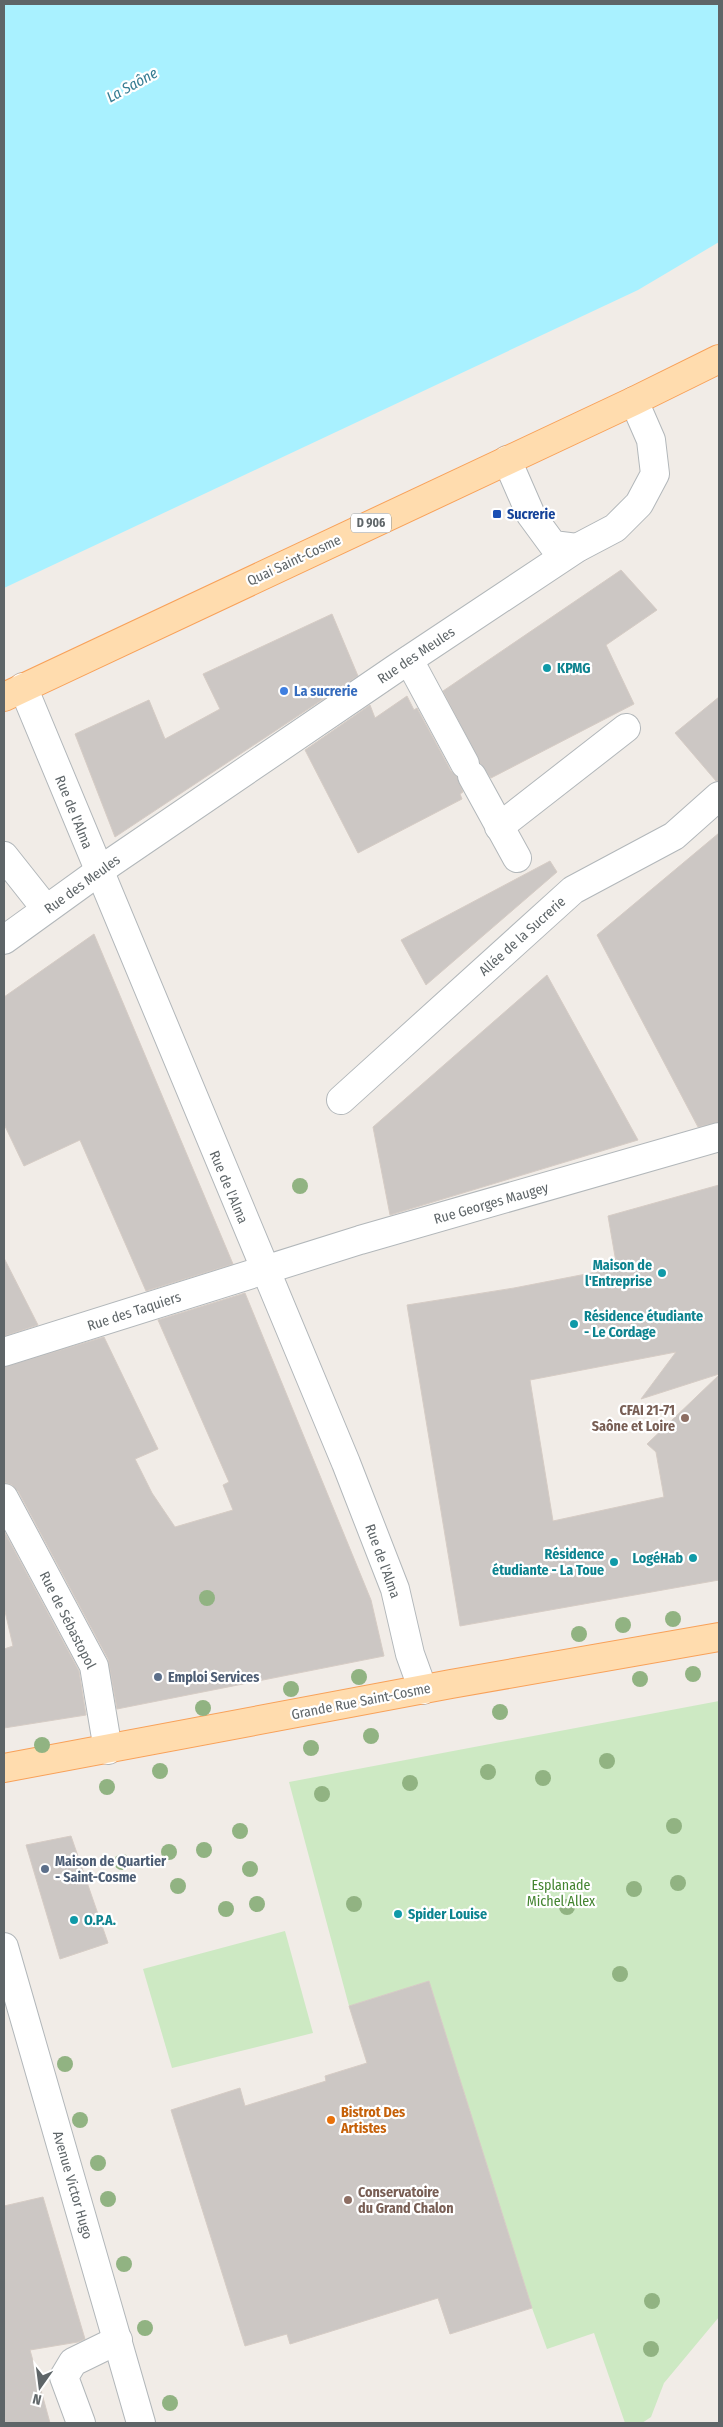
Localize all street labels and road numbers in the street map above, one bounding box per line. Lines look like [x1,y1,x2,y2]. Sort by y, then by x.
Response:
road number: D 906 [351,514,391,532]
street label: Quai Saint-Cosme [245,531,344,590]
street label: Rue des Meules [374,623,458,688]
street label: Rue de l'Alma [51,773,96,851]
street label: Rue des Meules [41,851,124,918]
street label: Allée de la Sucrerie [476,893,569,980]
street label: Rue de l'Alma [206,1148,252,1226]
street label: Rue Georges Maugey [432,1179,551,1228]
street label: Rue des Taquiers [85,1288,183,1335]
street label: Rue de l'Alma [361,1522,404,1601]
street label: Rue de Sébastopol [36,1569,100,1672]
street label: Grande Rue Saint-Cosme [290,1680,432,1723]
street label: Avenue Victor Hugo [49,2129,96,2241]

